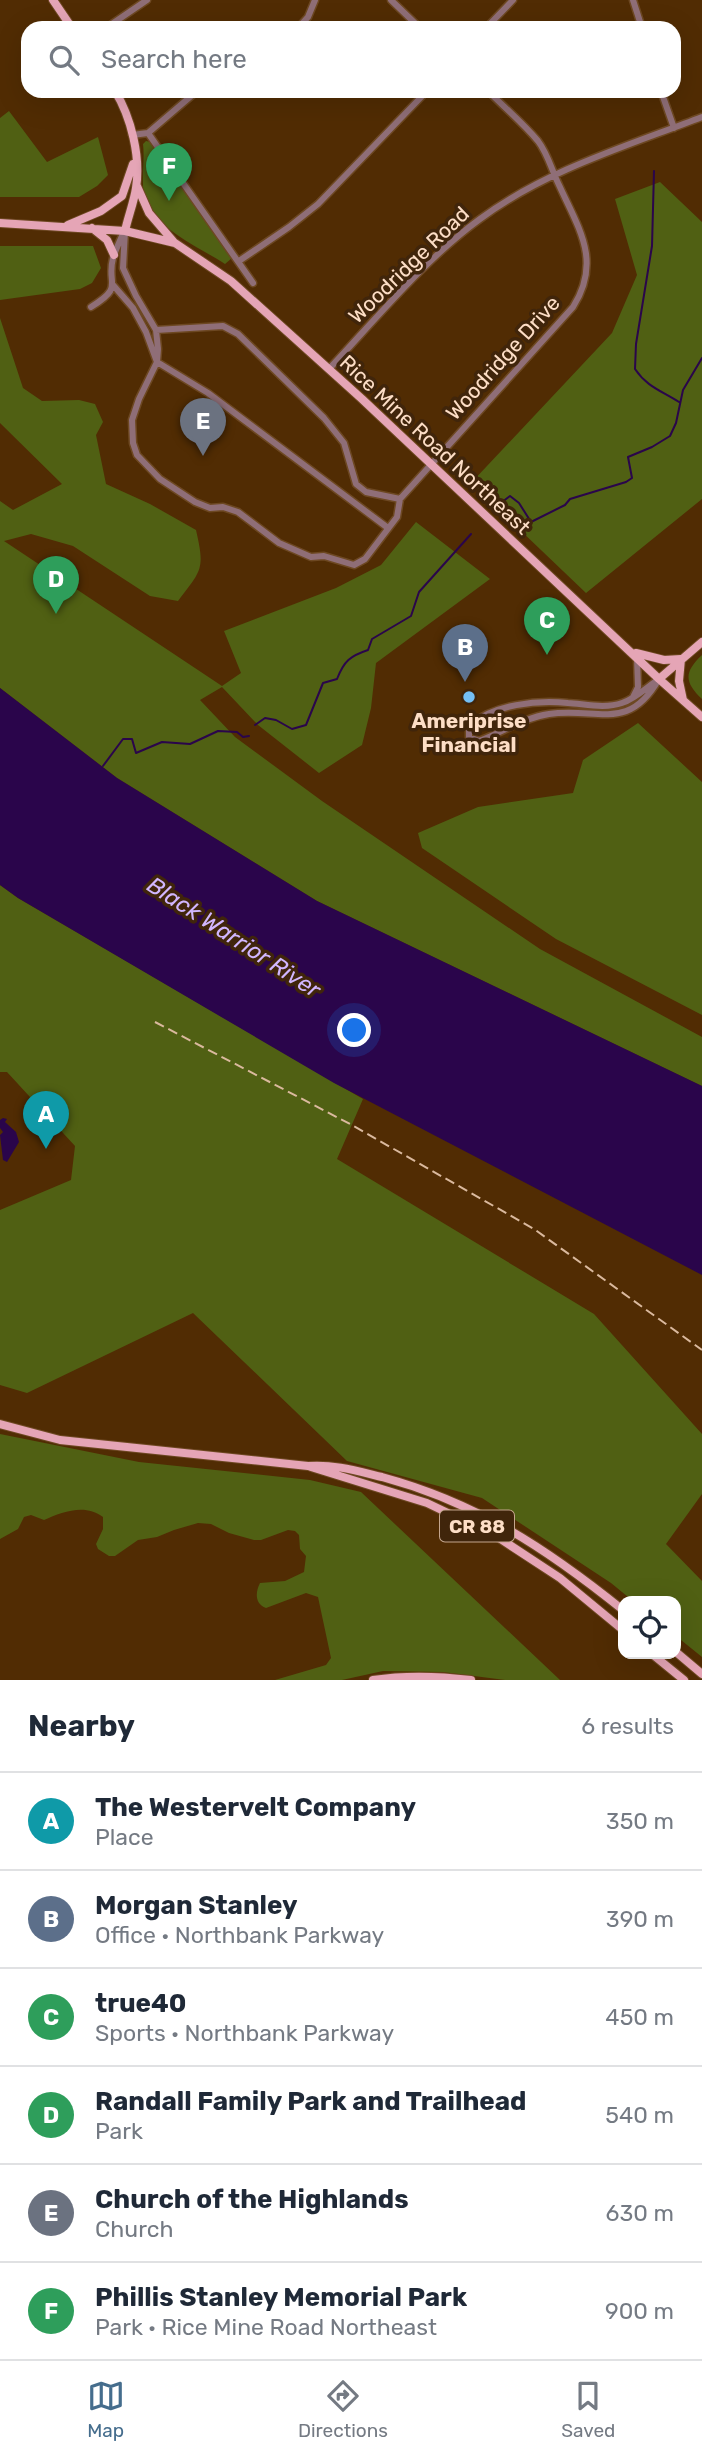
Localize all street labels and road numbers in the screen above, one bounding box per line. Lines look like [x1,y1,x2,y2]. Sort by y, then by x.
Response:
street label: Woodridge Road [343,201,474,328]
street label: Woodridge Drive [440,290,565,425]
street label: Rice Mine Road Northeast [335,350,536,540]
road number: CR 88 [440,1510,514,1542]

